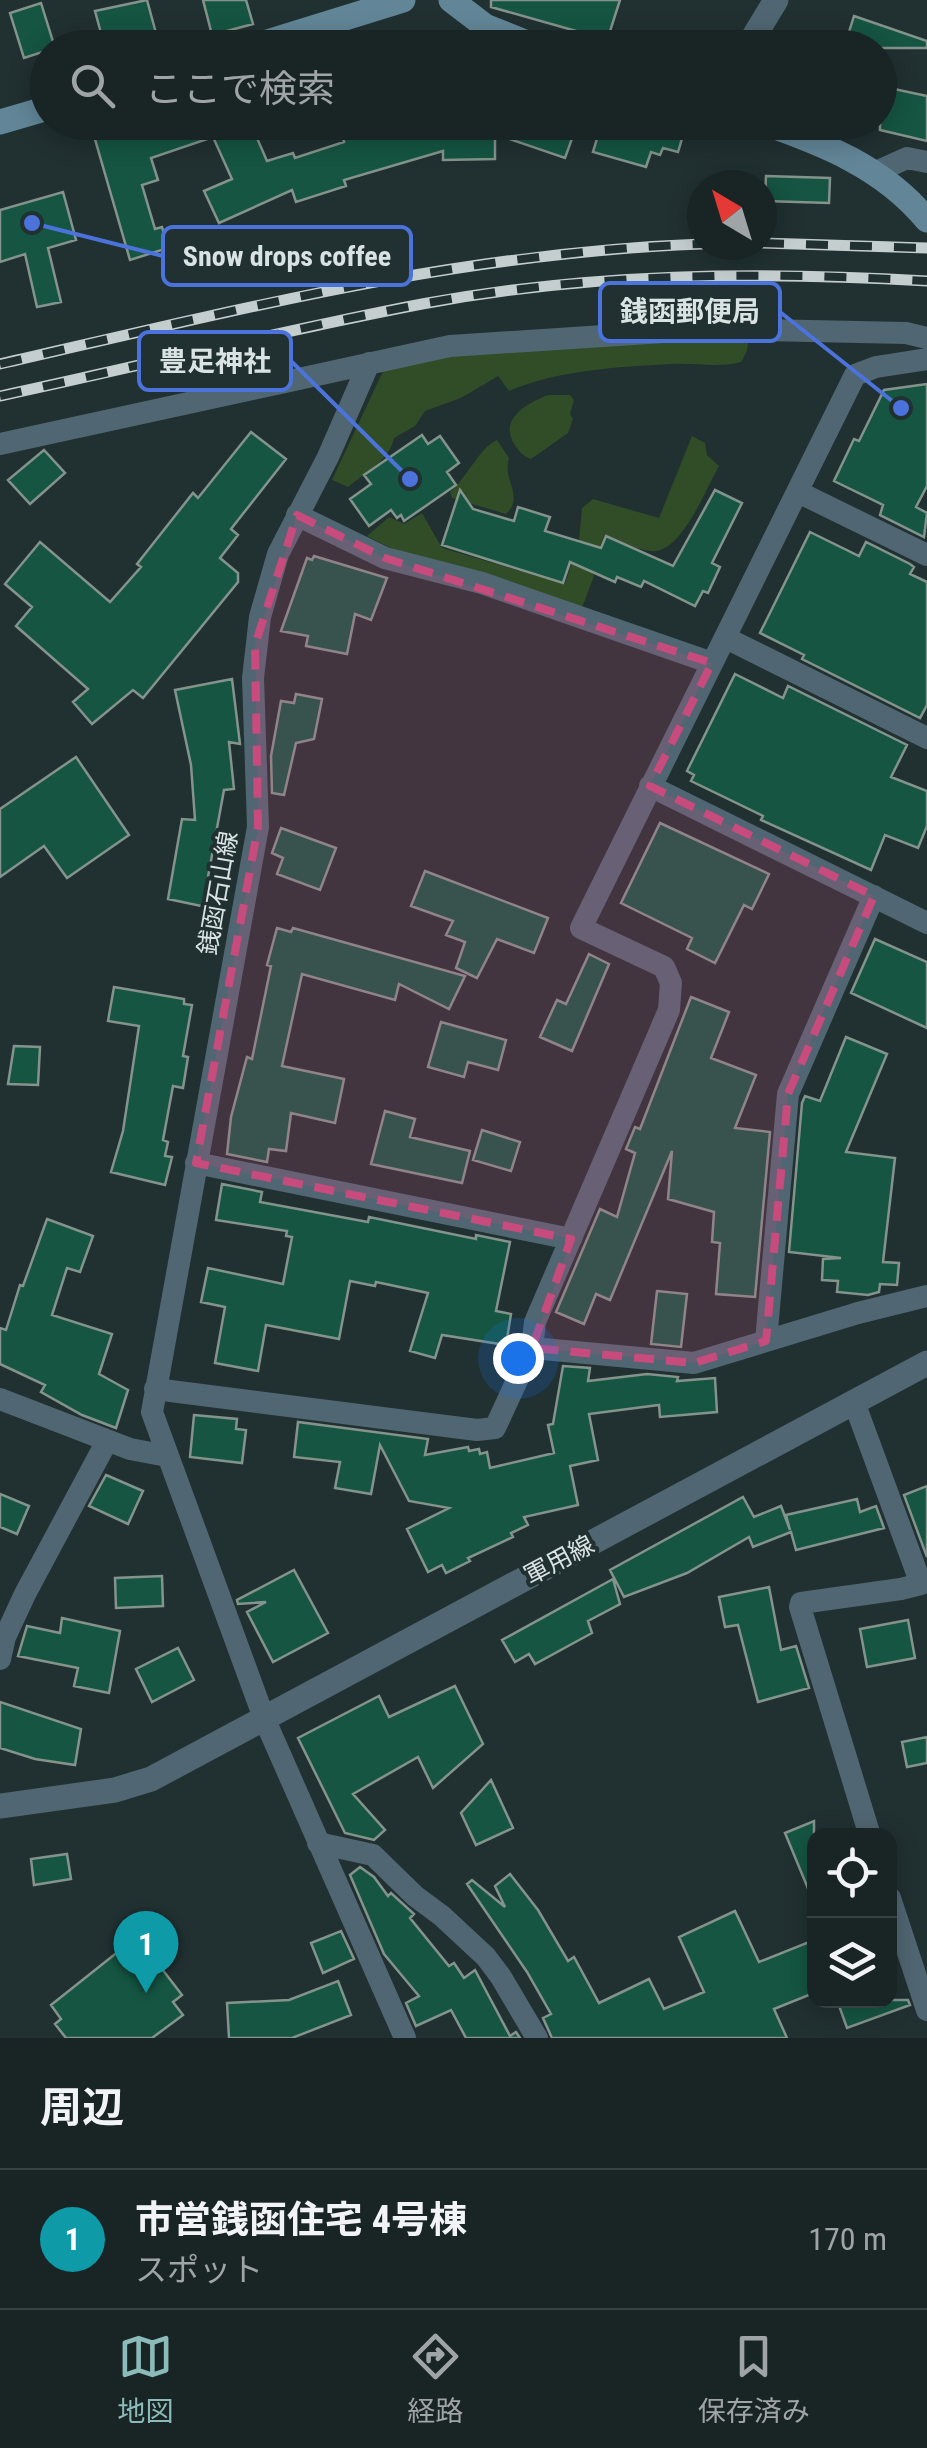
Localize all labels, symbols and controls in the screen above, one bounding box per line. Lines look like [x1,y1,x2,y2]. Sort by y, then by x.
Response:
search box [30,30,897,140]
icon: search [65,58,120,113]
text: ここで検索 [145,67,335,111]
north arrow [687,170,777,260]
callout: Snow drops coffee [163,227,411,285]
text: Snow drops coffee [183,240,391,273]
callout: 銭函郵便局 [600,283,780,341]
text: 銭函郵便局 [620,295,760,328]
callout: 豊足神社 [139,332,291,390]
text: 豊足神社 [159,345,271,378]
street label: 銭函石山線 [193,829,243,957]
your location [493,1333,544,1384]
street label: 軍用線 [519,1530,599,1590]
map controls [807,1828,897,2008]
button: locate [807,1828,897,1918]
pin: 1 [114,1910,178,1993]
button: layers [807,1918,897,2008]
text: 周辺 [40,2083,124,2132]
text: 市営銭函住宅 4号棟 [135,2198,467,2242]
text: 1 [64,2220,81,2258]
text: 170 m [808,2220,887,2258]
text: スポット [135,2251,263,2289]
tab: 地図 [117,2329,173,2429]
tab: 経路 [407,2329,464,2429]
tab: 保存済み [698,2329,810,2429]

